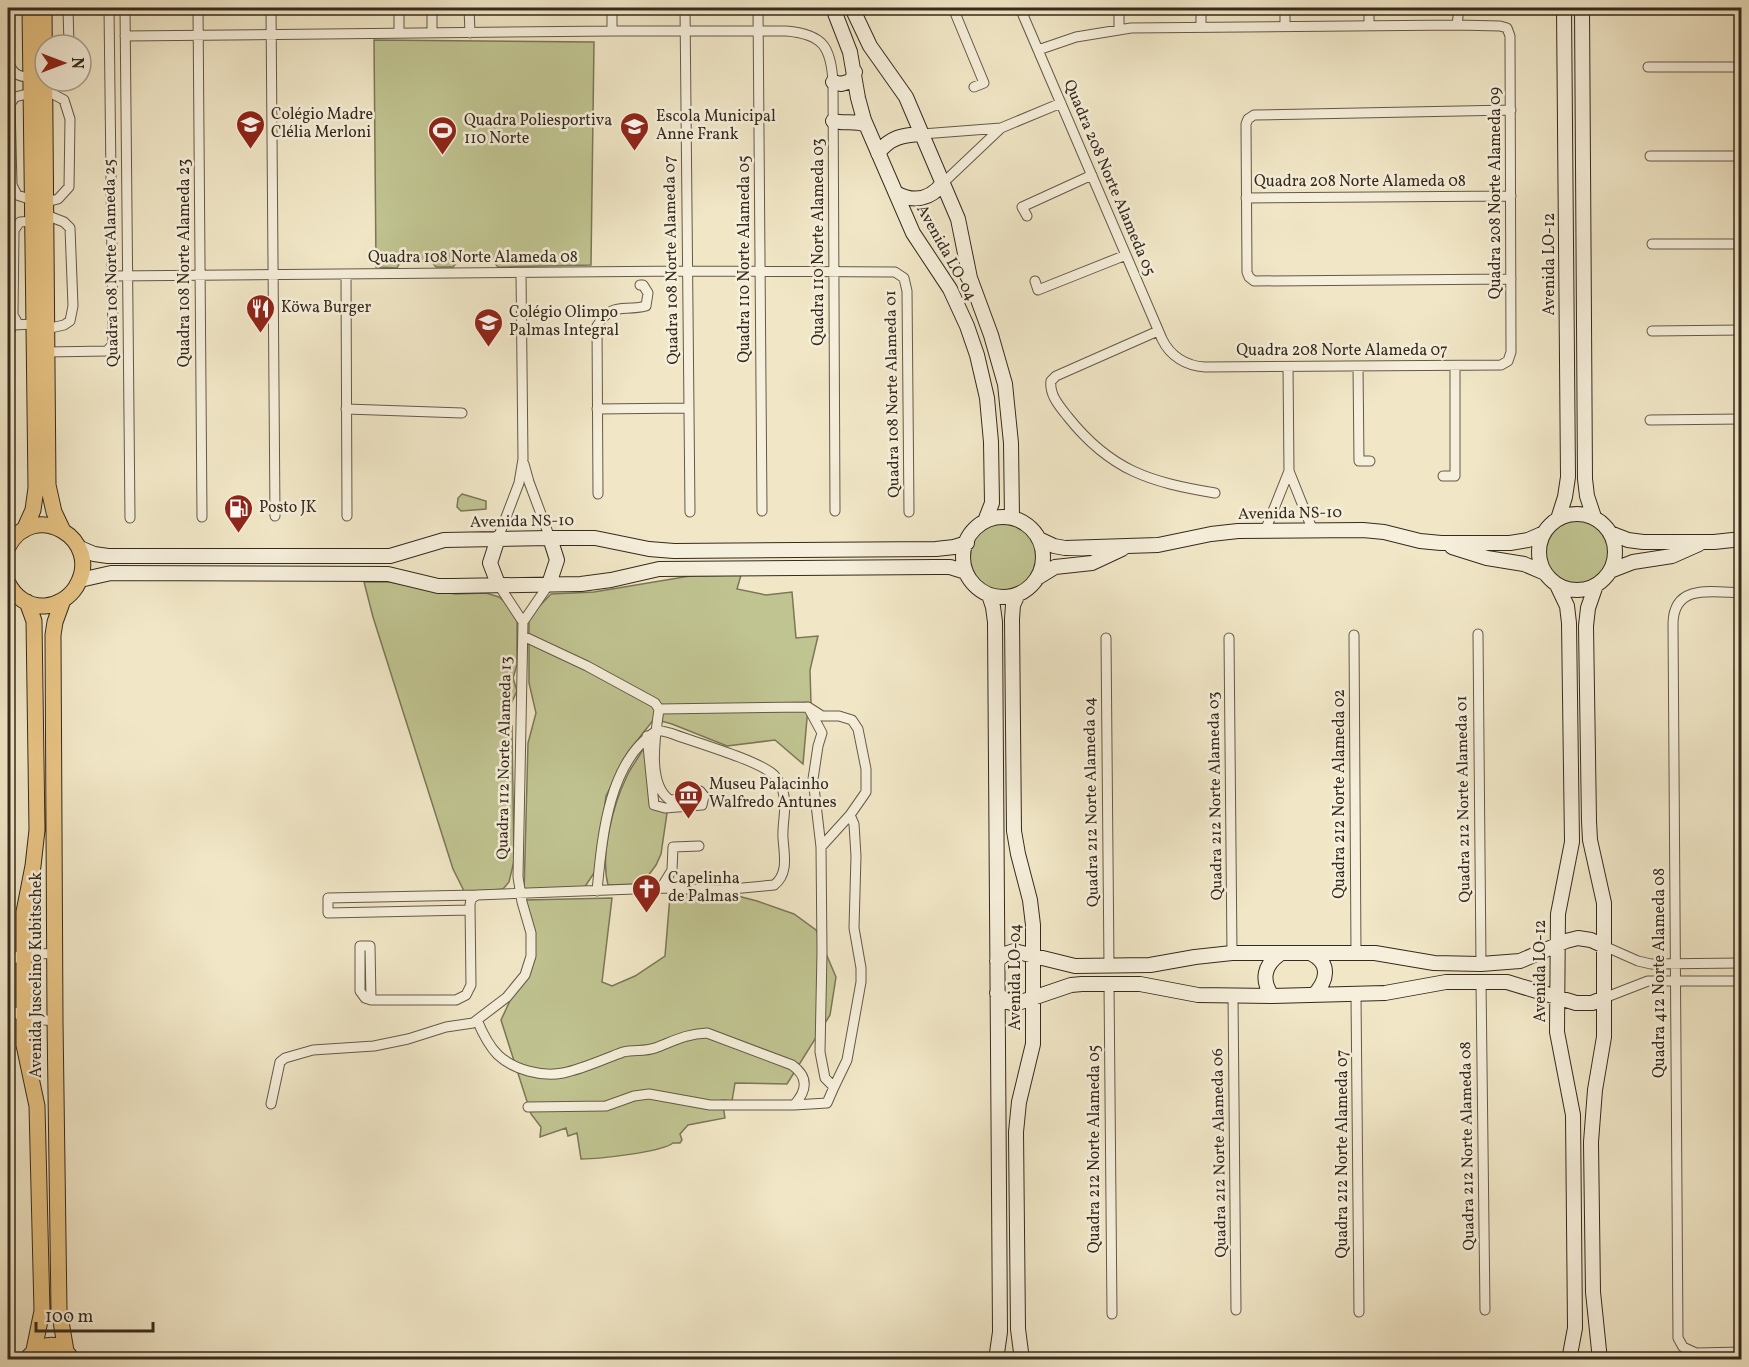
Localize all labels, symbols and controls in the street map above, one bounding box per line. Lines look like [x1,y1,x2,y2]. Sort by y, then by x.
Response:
north arrow [33,33,93,93]
text: N [65,57,87,69]
street label: Quadra 208 Norte Alameda 05 [1058,76,1160,280]
street label: Quadra 208 Norte Alameda 09 [1485,87,1507,299]
place label: Colégio Madre Clélia Merloni [271,104,373,144]
place label: Escola Municipal Anne Frank [656,106,776,146]
school or university icon: Colégio Madre Clélia Merloni [234,108,266,150]
place label: Quadra Poliesportiva 110 Norte [464,110,612,150]
school or university icon: Escola Municipal Anne Frank [619,110,651,152]
sports icon: Quadra Poliesportiva 110 Norte [427,114,459,156]
street label: Quadra 110 Norte Alameda 03 [808,138,830,346]
street label: Quadra 108 Norte Alameda 07 [659,155,685,365]
street label: Quadra 110 Norte Alameda 05 [734,155,756,363]
street label: Quadra 108 Norte Alameda 25 [99,159,125,367]
street label: Quadra 108 Norte Alameda 23 [174,159,196,367]
street label: Quadra 208 Norte Alameda 08 [1254,171,1466,193]
street label: Avenida LO-04 [910,201,982,305]
street label: Avenida LO-12 [1539,213,1561,315]
street label: Quadra 108 Norte Alameda 08 [368,247,578,269]
street label: Quadra 108 Norte Alameda 01 [880,290,906,498]
restaurant icon: Köwa Burger [244,292,276,334]
place label: Köwa Burger [281,297,372,319]
place label: Colégio Olimpo Palmas Integral [509,302,619,342]
school or university icon: Colégio Olimpo Palmas Integral [472,306,504,348]
street label: Quadra 208 Norte Alameda 07 [1236,340,1448,362]
fuel station icon: Posto JK [222,492,254,534]
place label: Posto JK [259,497,317,519]
street label: Avenida NS-10 [1238,502,1342,526]
street label: Avenida NS-10 [470,510,574,534]
street label: Quadra 112 Norte Alameda 13 [492,656,518,860]
street label: Quadra 212 Norte Alameda 02 [1329,689,1351,899]
street label: Quadra 212 Norte Alameda 03 [1203,691,1229,901]
street label: Quadra 212 Norte Alameda 01 [1451,695,1477,903]
street label: Quadra 212 Norte Alameda 04 [1079,697,1105,907]
place label: Museu Palacinho Walfredo Antunes [709,774,837,814]
museum icon: Museu Palacinho Walfredo Antunes [672,778,704,820]
place label: Capelinha de Palmas [668,868,740,908]
street label: Quadra 412 Norte Alameda 08 [1649,868,1671,1078]
street label: Avenida Juscelino Kubitschek [26,872,48,1078]
church icon: Capelinha de Palmas [631,872,663,914]
street label: Avenida LO-12 [1530,920,1552,1022]
street label: Avenida LO-04 [1005,924,1027,1030]
street label: Quadra 212 Norte Alameda 08 [1455,1041,1481,1251]
street label: Quadra 212 Norte Alameda 05 [1084,1045,1106,1253]
street label: Quadra 212 Norte Alameda 06 [1207,1048,1233,1258]
street label: Quadra 212 Norte Alameda 07 [1332,1049,1354,1258]
scale bar [36,1295,153,1333]
text: 100 m [45,1305,94,1330]

